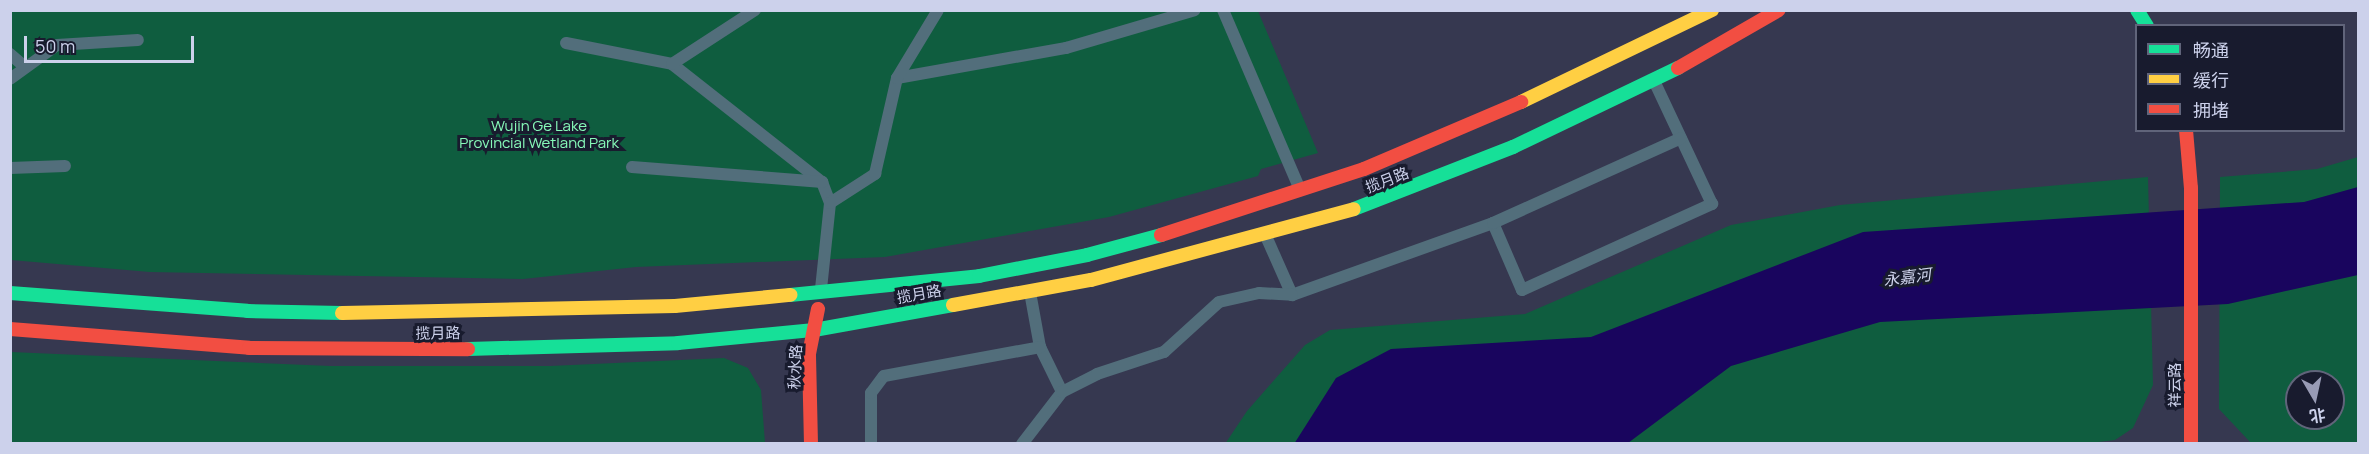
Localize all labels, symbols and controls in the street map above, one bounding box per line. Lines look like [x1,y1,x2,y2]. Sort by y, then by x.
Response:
scale bar [27,24,196,62]
legend [2135,24,2345,132]
text: 50 m [35,34,75,58]
text: 畅通 [2193,38,2229,62]
text: 缓行 [2193,68,2229,92]
text: 拥堵 [2193,98,2229,122]
park label: Wujin Ge Lake Provincial Wetland Park [459,116,619,151]
street label: 揽月路 [1363,164,1411,196]
water label: 永嘉河 [1882,265,1932,289]
street label: 揽月路 [895,281,943,307]
street label: 揽月路 [415,324,461,342]
street label: 秋水路 [785,344,805,390]
street label: 祥云路 [2166,363,2184,407]
north arrow [2285,370,2345,430]
text: 北 [2308,404,2327,428]

